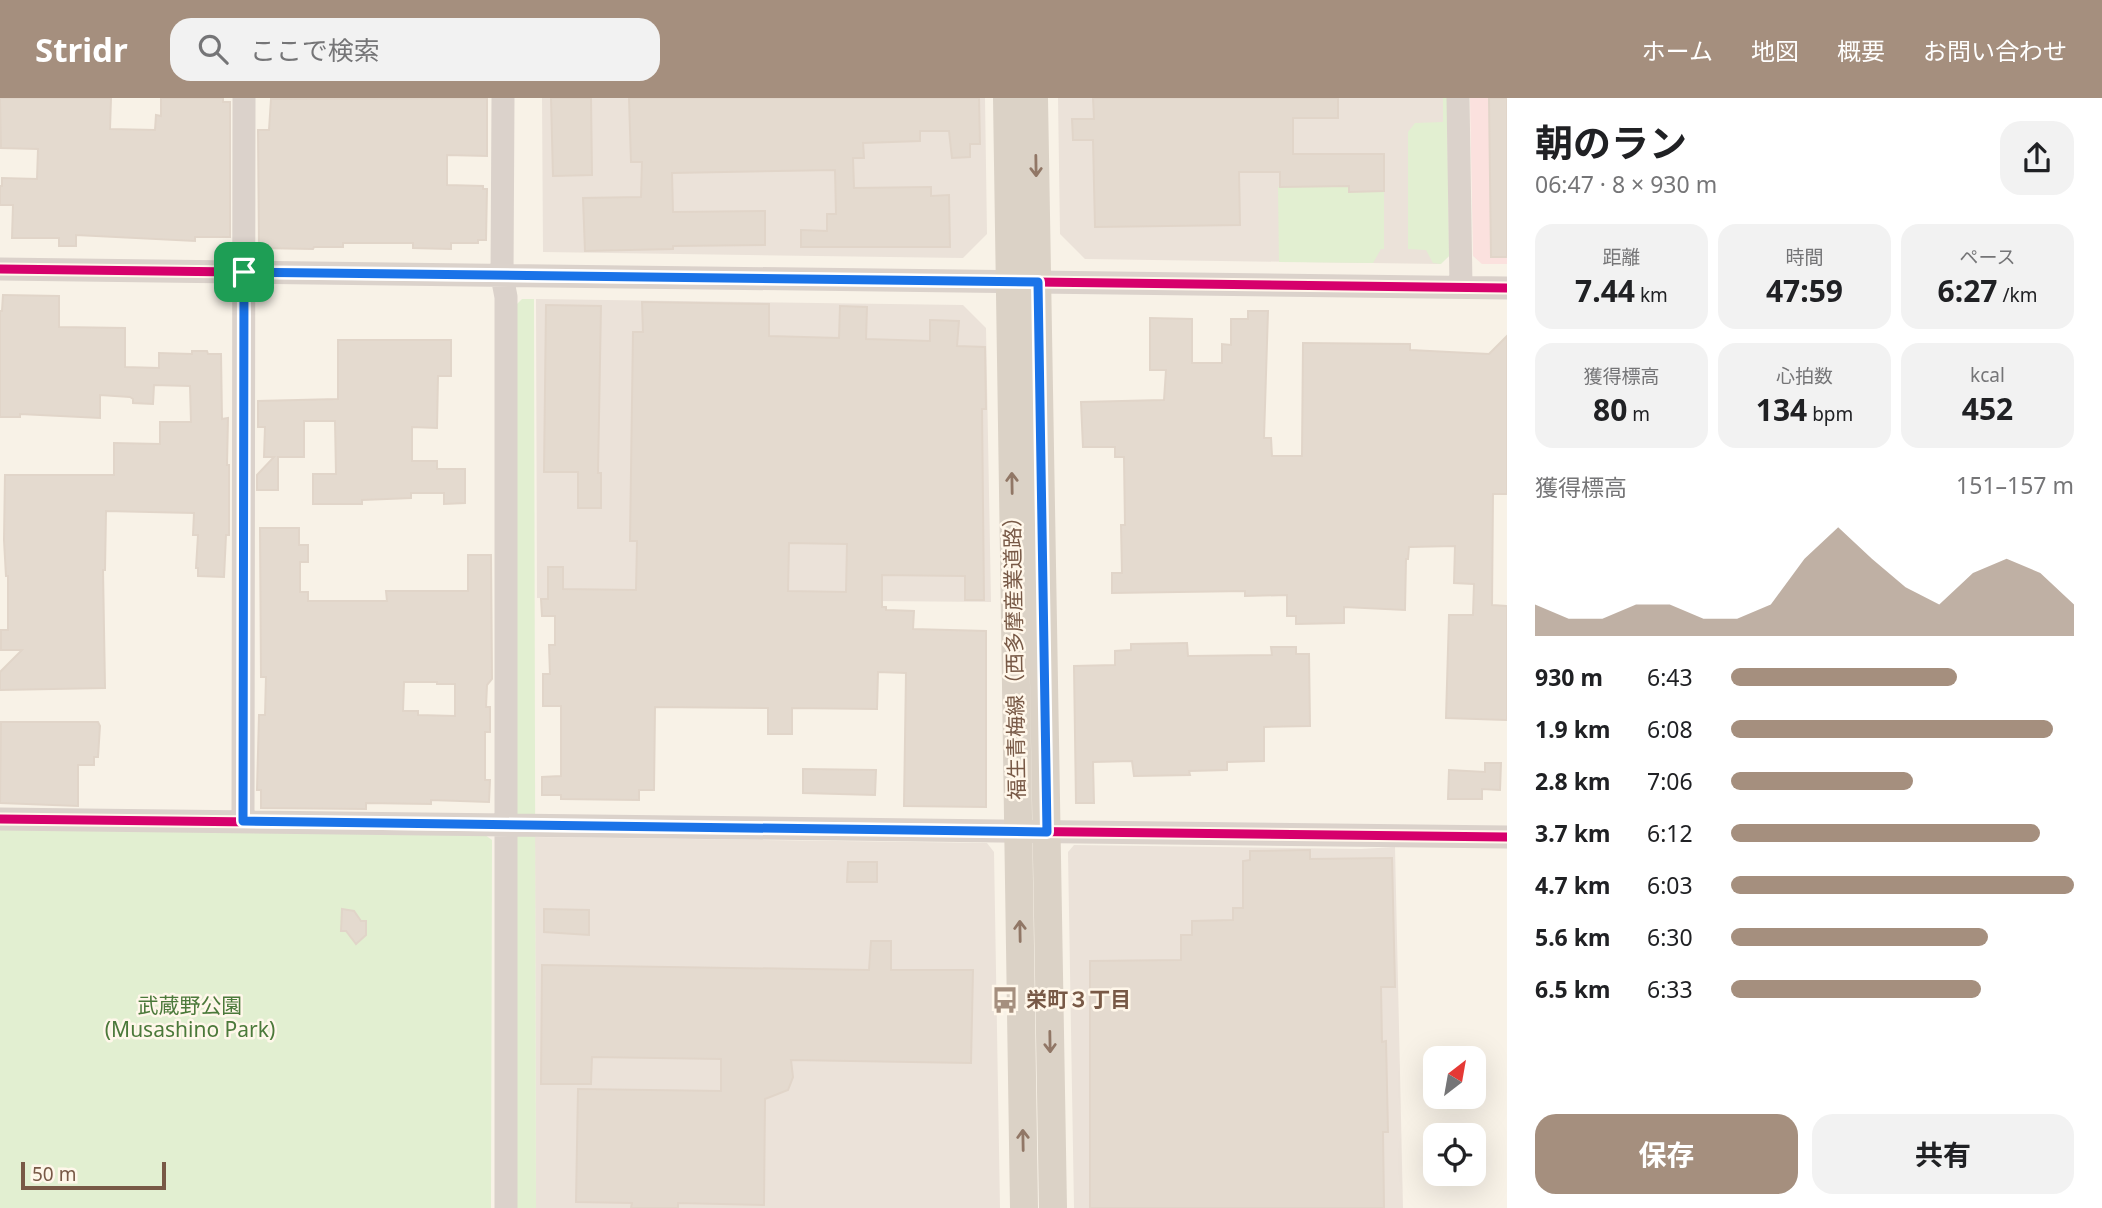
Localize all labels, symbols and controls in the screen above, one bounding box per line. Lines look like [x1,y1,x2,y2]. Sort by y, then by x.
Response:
search box [170,18,660,81]
text: Stridr [35,27,128,72]
icon: search [194,30,232,68]
text: ここで検索 [250,32,380,68]
text: ホーム [1642,34,1713,67]
text: 地図 [1751,34,1799,67]
text: 概要 [1837,34,1885,67]
text: お問い合わせ [1923,34,2067,67]
text: 朝のラン [1535,116,1687,168]
button: share [2000,121,2074,195]
one-way arrow [1029,154,1042,177]
text: 06:47 · 8 × 930 m [1535,168,1717,200]
pin [214,242,274,302]
text: 距離 [1602,244,1641,270]
text: 時間 [1785,244,1824,270]
text: ペース [1959,244,2016,270]
icon: arrive [225,253,263,291]
text: 7.44 [1575,270,1635,311]
text: 47:59 [1766,270,1843,311]
text: 6:27 [1938,270,1998,311]
text: km [1635,282,1668,308]
text: /km [1998,282,2037,308]
text: kcal [1970,362,2005,388]
text: 獲得標高 [1583,363,1660,389]
text: 心拍数 [1776,363,1833,389]
text: 452 [1962,388,2013,429]
text: 80 [1593,389,1627,430]
text: 134 [1756,389,1807,430]
text: m [1627,401,1650,427]
text: bpm [1807,401,1853,427]
text: 151–157 m [1956,469,2074,501]
one-way arrow [1005,471,1019,494]
text: 獲得標高 [1535,471,1627,503]
street label: 福生青梅線（西多摩産業道路） [997,506,1031,800]
text: 930 m [1535,661,1603,693]
text: 6:43 [1647,661,1693,693]
text: 1.9 km [1535,713,1610,745]
text: 6:08 [1647,713,1693,745]
text: 2.8 km [1535,765,1610,797]
text: 7:06 [1647,765,1693,797]
text: 3.7 km [1535,817,1610,849]
text: 6:12 [1647,817,1693,849]
text: 4.7 km [1535,869,1610,901]
text: 6:03 [1647,869,1693,901]
one-way arrow [1013,919,1026,942]
text: 5.6 km [1535,921,1610,953]
text: 6:30 [1647,921,1693,953]
text: 6.5 km [1535,973,1610,1005]
text: 6:33 [1647,973,1693,1005]
bus stop icon: 栄町３丁目 [990,985,1020,1015]
place label: 栄町３丁目 [1026,985,1131,1013]
park label: 武蔵野公園 (Musashino Park) [105,991,275,1043]
one-way arrow [1043,1030,1057,1053]
north arrow [1423,1046,1486,1110]
map controls [1423,1046,1486,1186]
button: 保存 [1535,1114,1798,1194]
button: 共有 [1812,1114,2074,1194]
button: locate [1423,1123,1486,1186]
one-way arrow [1016,1129,1030,1152]
scale bar [21,1159,166,1191]
text: 50 m [32,1161,76,1187]

